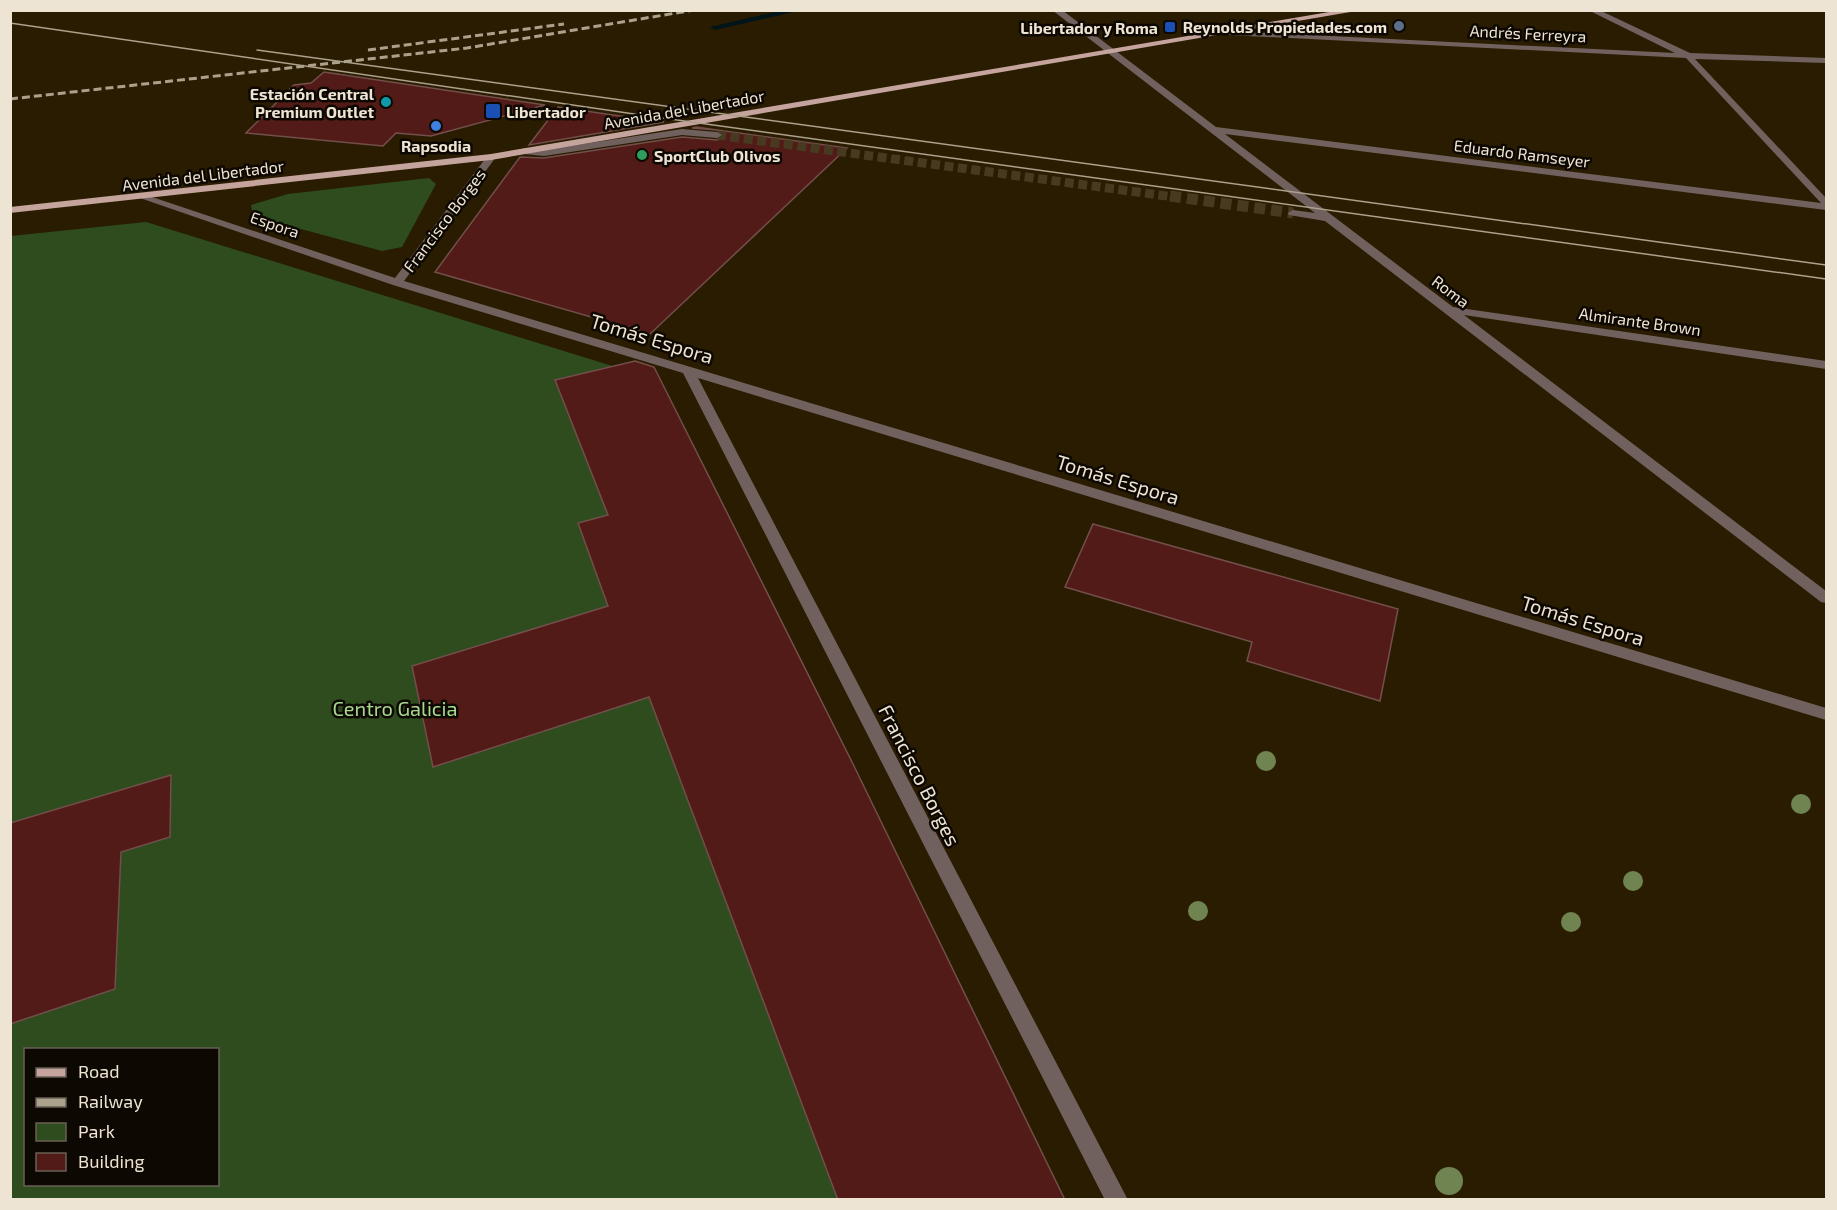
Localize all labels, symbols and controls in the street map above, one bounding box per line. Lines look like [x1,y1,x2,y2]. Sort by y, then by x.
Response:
place label: Reynolds Propiedades.com [1183,17,1387,37]
place label: Libertador y Roma [1020,18,1158,38]
marker: Reynolds Propiedades.com [1392,19,1406,33]
marker: Libertador y Roma [1163,20,1177,34]
street label: Andrés Ferreyra [1469,20,1587,46]
place label: Estación Central Premium Outlet [250,84,375,121]
street label: Avenida del Libertador [602,85,766,133]
marker: Estación Central Premium Outlet [379,95,393,109]
marker: Libertador [484,102,502,120]
place label: Libertador [506,102,586,121]
marker: Rapsodia [429,119,443,133]
street label: Eduardo Ramseyer [1453,135,1592,171]
place label: Rapsodia [401,136,471,155]
place label: SportClub Olivos [654,146,780,165]
marker: SportClub Olivos [635,148,649,162]
street label: Avenida del Libertador [121,156,286,194]
street label: Francisco Borges [399,165,489,275]
street label: Espora [248,207,302,241]
street label: Roma [1429,271,1473,311]
street label: Almirante Brown [1578,303,1702,339]
street label: Tomás Espora [588,308,716,368]
street label: Tomás Espora [1054,449,1182,509]
street label: Tomás Espora [1519,590,1647,650]
park label: Centro Galicia [332,696,458,720]
street label: Francisco Borges [874,700,966,850]
legend [24,1048,219,1186]
text: Road [78,1060,119,1082]
text: Railway [78,1090,143,1112]
text: Park [78,1120,115,1142]
text: Building [78,1150,145,1172]

